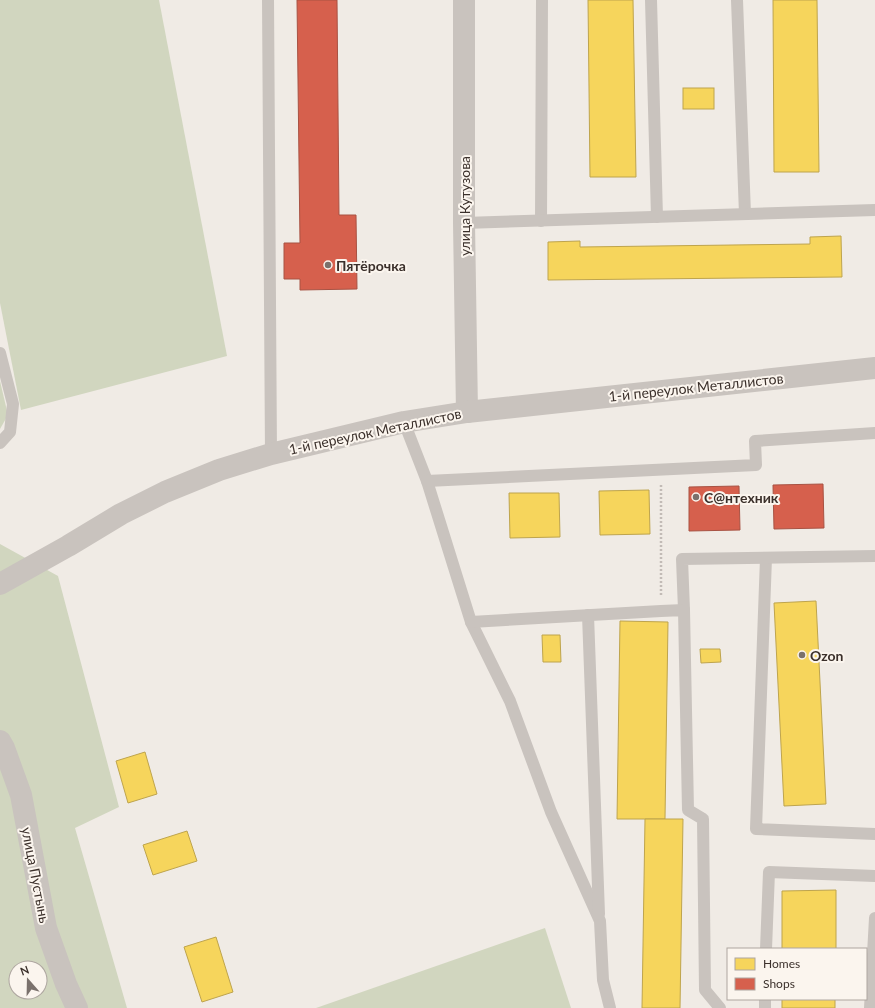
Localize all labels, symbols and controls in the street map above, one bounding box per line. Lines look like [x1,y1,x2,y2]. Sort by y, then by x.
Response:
street label: улица Кутузова [456,156,473,256]
place label: Пятёрочка [336,257,406,274]
marker: Пятёрочка [323,260,333,270]
street label: 1-й переулок Металлистов [608,369,784,405]
street label: 1-й переулок Металлистов [287,404,463,458]
place label: С@нтехник [704,489,779,506]
marker: С@нтехник [691,492,701,502]
place label: Ozon [810,647,844,664]
marker: Ozon [797,650,807,660]
street label: улица Пустынь [18,826,54,925]
legend [727,948,867,1000]
text: Homes [763,956,800,971]
north arrow [8,960,48,1000]
text: N [18,963,31,978]
text: Shops [763,976,795,991]

